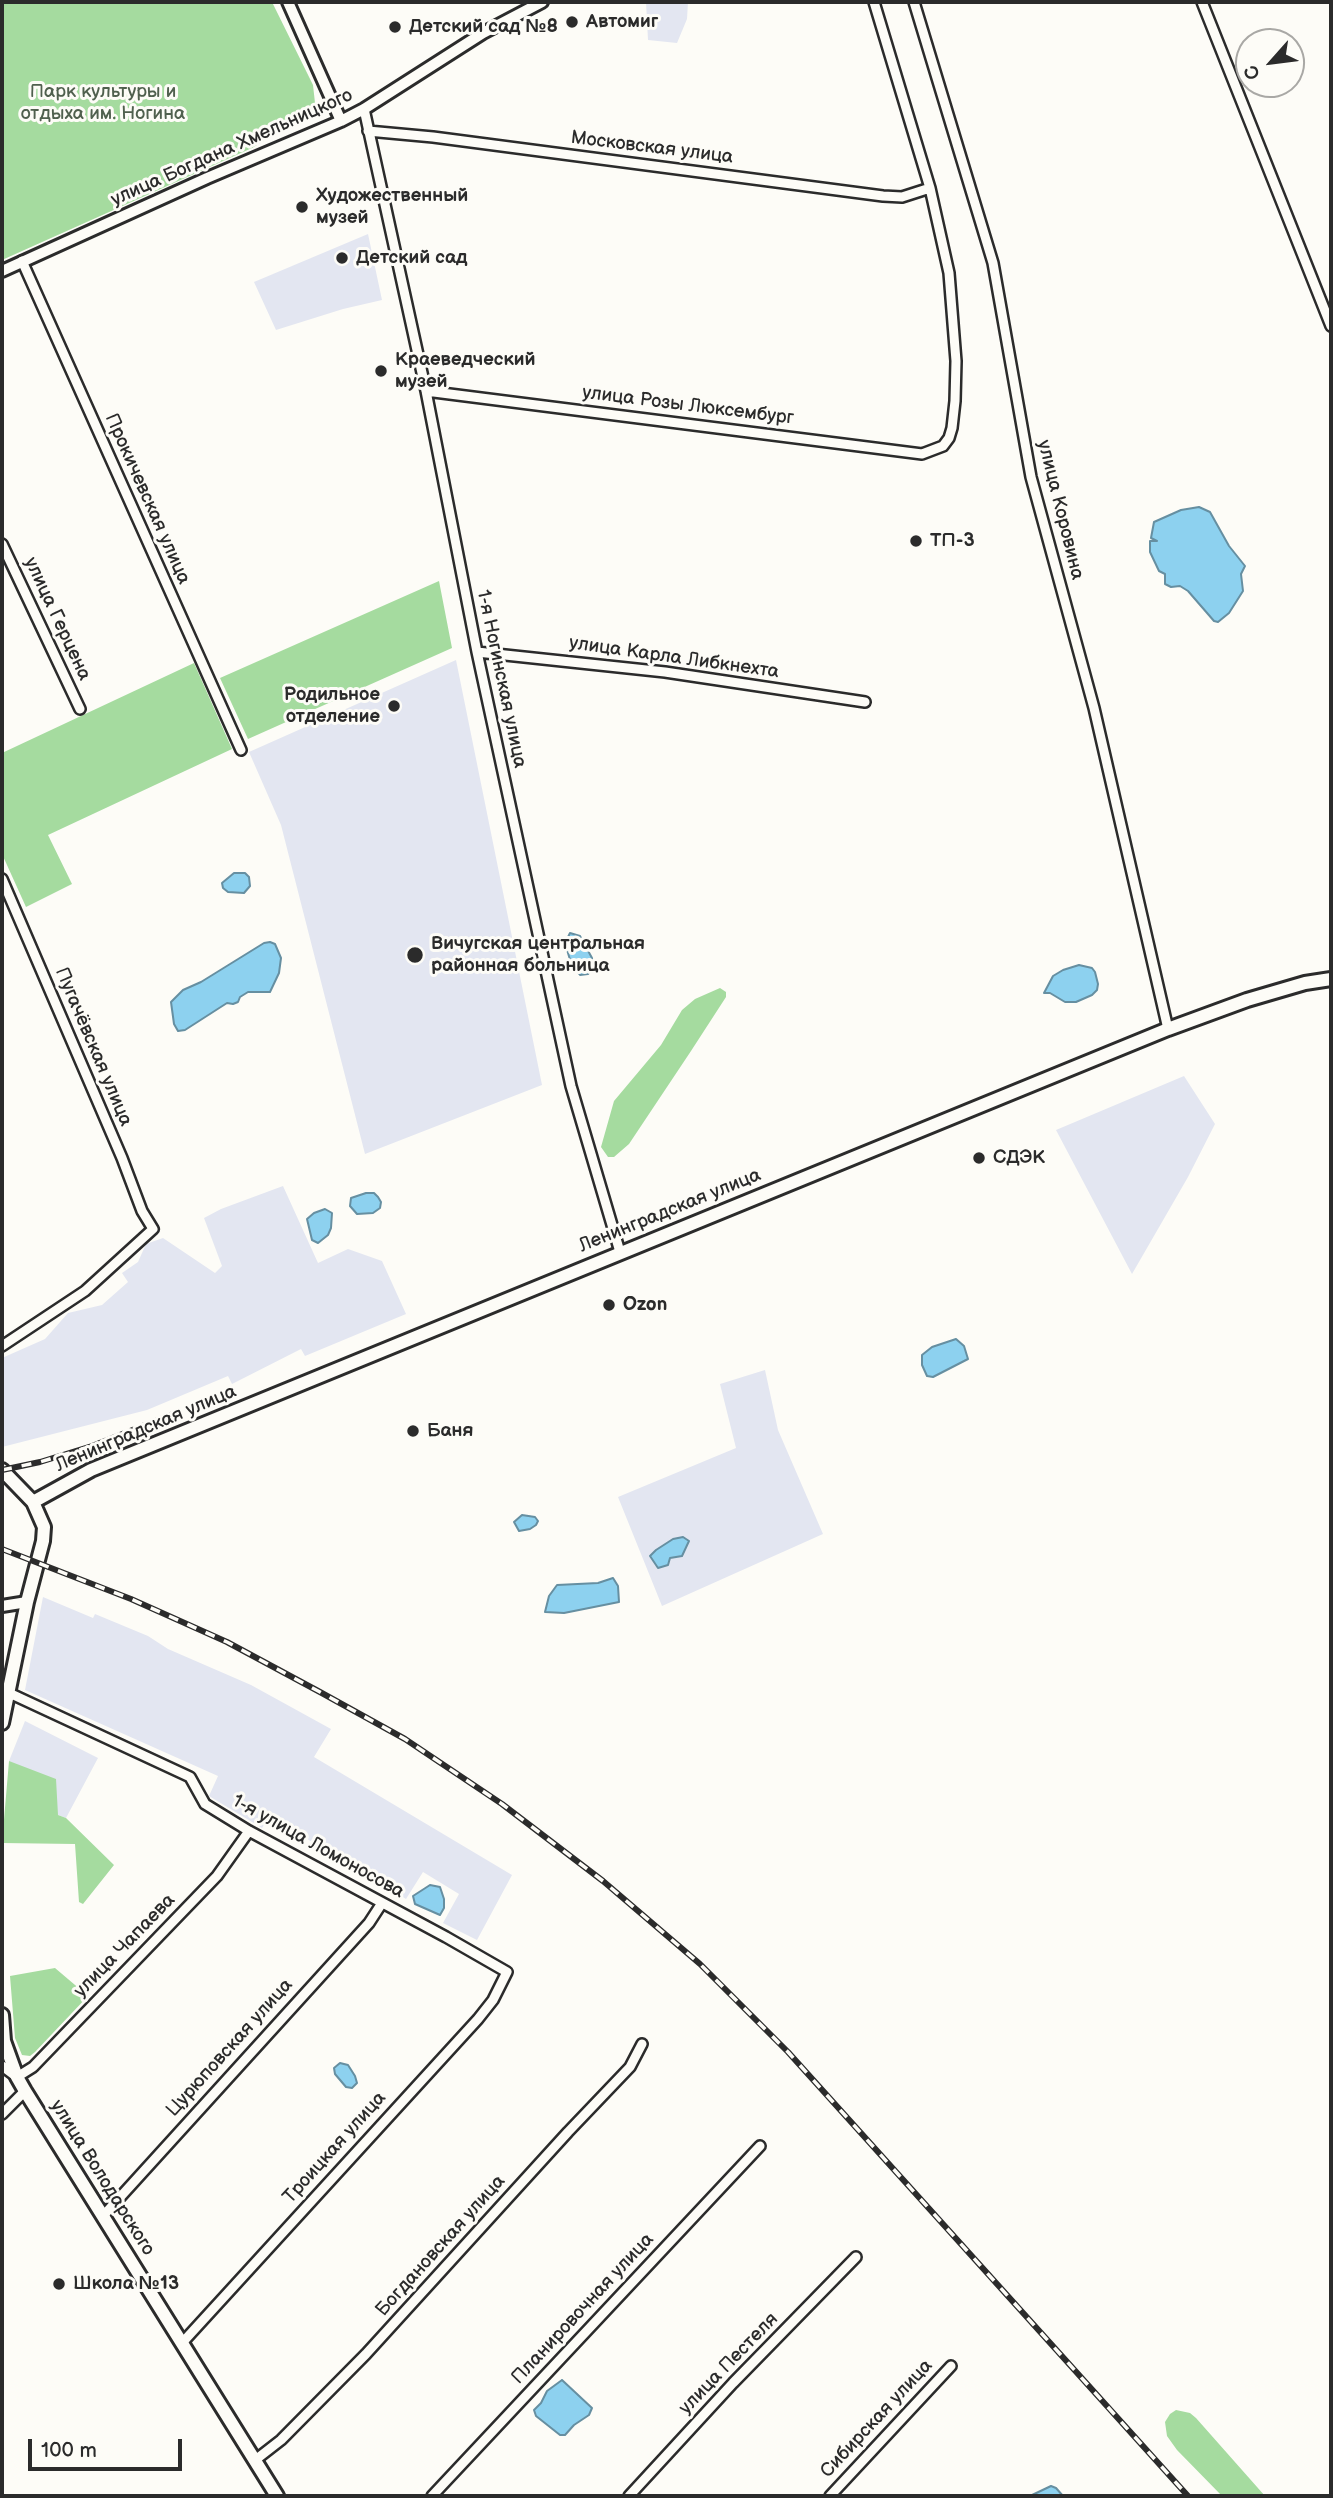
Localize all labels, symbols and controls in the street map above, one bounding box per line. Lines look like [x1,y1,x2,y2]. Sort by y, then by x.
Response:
place label: Автомиг [586,11,658,33]
marker: Автомиг [564,14,580,30]
place label: Детский сад №8 [409,16,558,38]
marker: Детский сад №8 [387,19,403,35]
north arrow [1235,28,1305,98]
text: С [1240,61,1266,83]
park label: Парк культуры и отдыха им. Ногина [21,81,185,125]
street label: улица Богдана Хмельницкого [108,84,356,212]
street label: Московская улица [570,127,734,169]
place label: Художественный музей [316,185,468,229]
marker: Художественный музей [294,199,310,215]
place label: Детский сад [356,247,467,269]
marker: Детский сад [334,250,350,266]
place label: Краеведческий музей [395,349,535,393]
marker: Краеведческий музей [373,363,389,379]
street label: улица Розы Люксембург [581,382,795,430]
street label: Прокичевская улица [99,410,195,588]
street label: улица Коровина [1032,438,1088,582]
place label: ТП-3 [930,530,975,552]
marker: ТП-3 [908,533,924,549]
street label: улица Герцена [19,554,95,684]
street label: 1-я Ногинская улица [471,588,531,770]
street label: улица Карла Либкнехта [568,632,780,684]
place label: Родильное отделение [284,684,380,728]
marker: Родильное отделение [386,698,402,714]
place label: Вичугская центральная районная больница [431,933,645,977]
marker: Вичугская центральная районная больница [405,945,425,965]
street label: Пугачёвская улица [49,964,137,1130]
place label: СДЭК [993,1147,1045,1169]
marker: СДЭК [971,1150,987,1166]
street label: Ленинградская улица [576,1164,764,1258]
place label: Ozon [623,1294,667,1316]
marker: Ozon [601,1297,617,1313]
street label: Ленинградская улица [52,1381,240,1477]
place label: Баня [427,1420,473,1442]
marker: Баня [405,1423,421,1439]
street label: 1-я улица Ломоносова [228,1790,408,1904]
street label: улица Чапаева [70,1889,180,2003]
street label: Цурюповская улица [162,1974,298,2122]
street label: Троицкая улица [279,2087,391,2209]
street label: улица Володарского [45,2096,159,2260]
street label: Богдановская улица [371,2171,511,2321]
street label: Планировочная улица [507,2229,659,2389]
place label: Школа №13 [73,2273,179,2295]
marker: Школа №13 [51,2276,67,2292]
street label: улица Пестеля [675,2308,783,2420]
street label: Сибирская улица [816,2355,938,2483]
scale bar [32,2424,186,2468]
text: 100 m [41,2438,97,2463]

